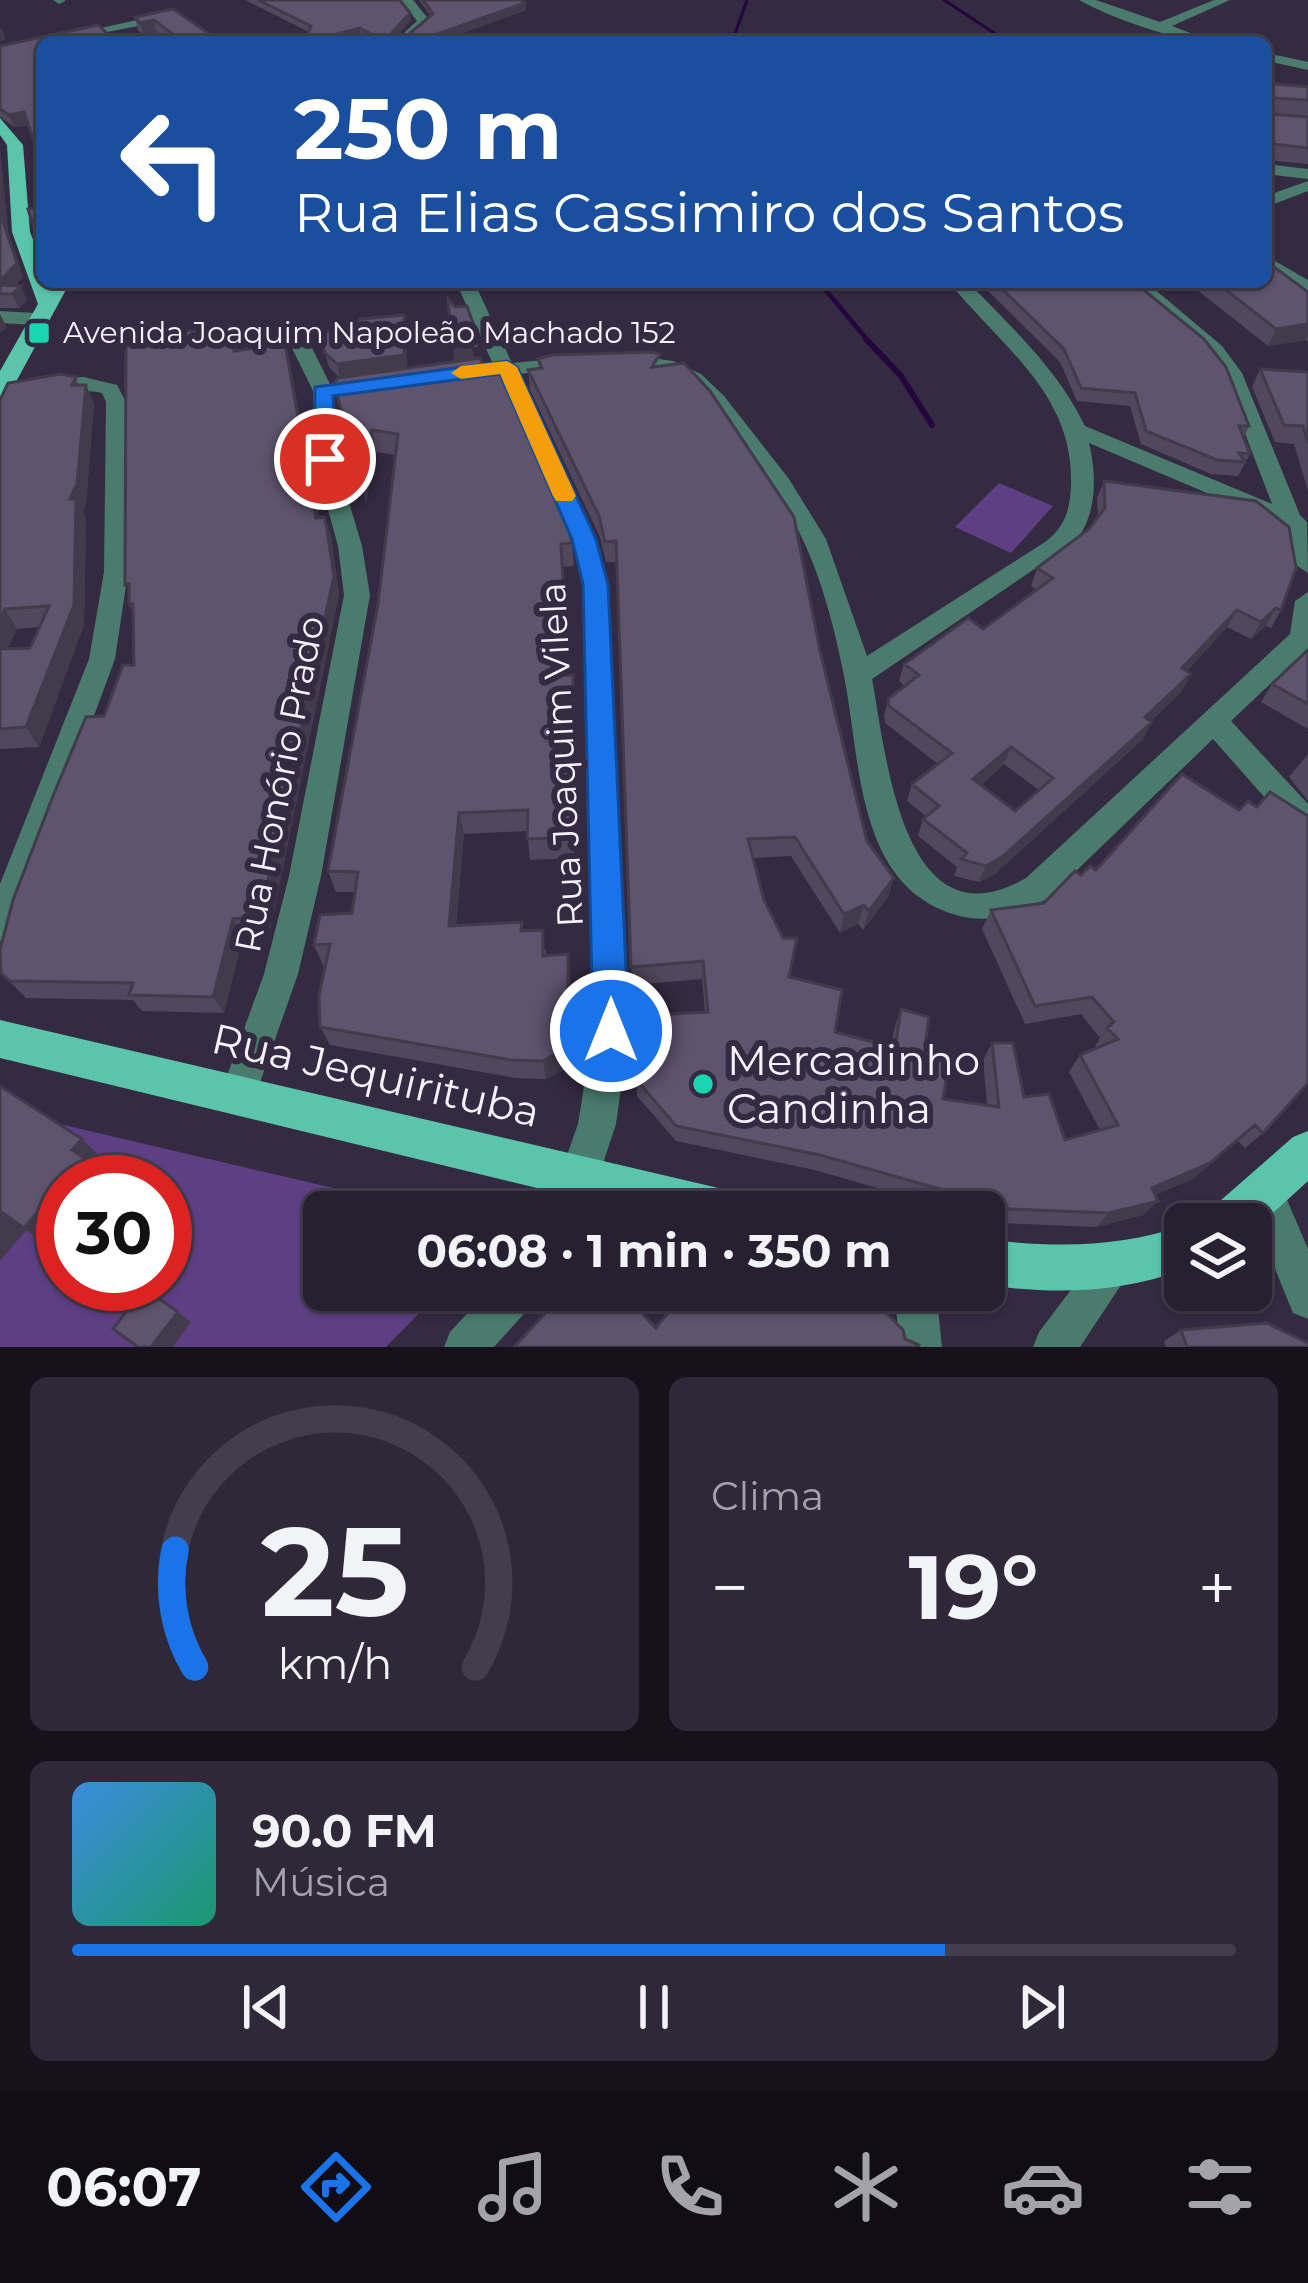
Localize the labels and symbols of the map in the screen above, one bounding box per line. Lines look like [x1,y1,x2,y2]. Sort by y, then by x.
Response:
place label: Avenida Joaquim Napoleão Machado 152 [63,314,676,351]
marker: Avenida Joaquim Napoleão Machado 152 [26,320,52,346]
pin [274,408,376,510]
street label: Rua Joaquim Vilela [530,582,592,928]
street label: Rua Honório Prado [225,612,333,956]
position arrow [548,968,674,1094]
street label: Rua Jequirituba [207,1012,545,1138]
place label: Mercadinho Candinha [727,1034,980,1134]
marker: Mercadinho Candinha [690,1071,716,1097]
speed limit sign: 30 [36,1155,192,1311]

